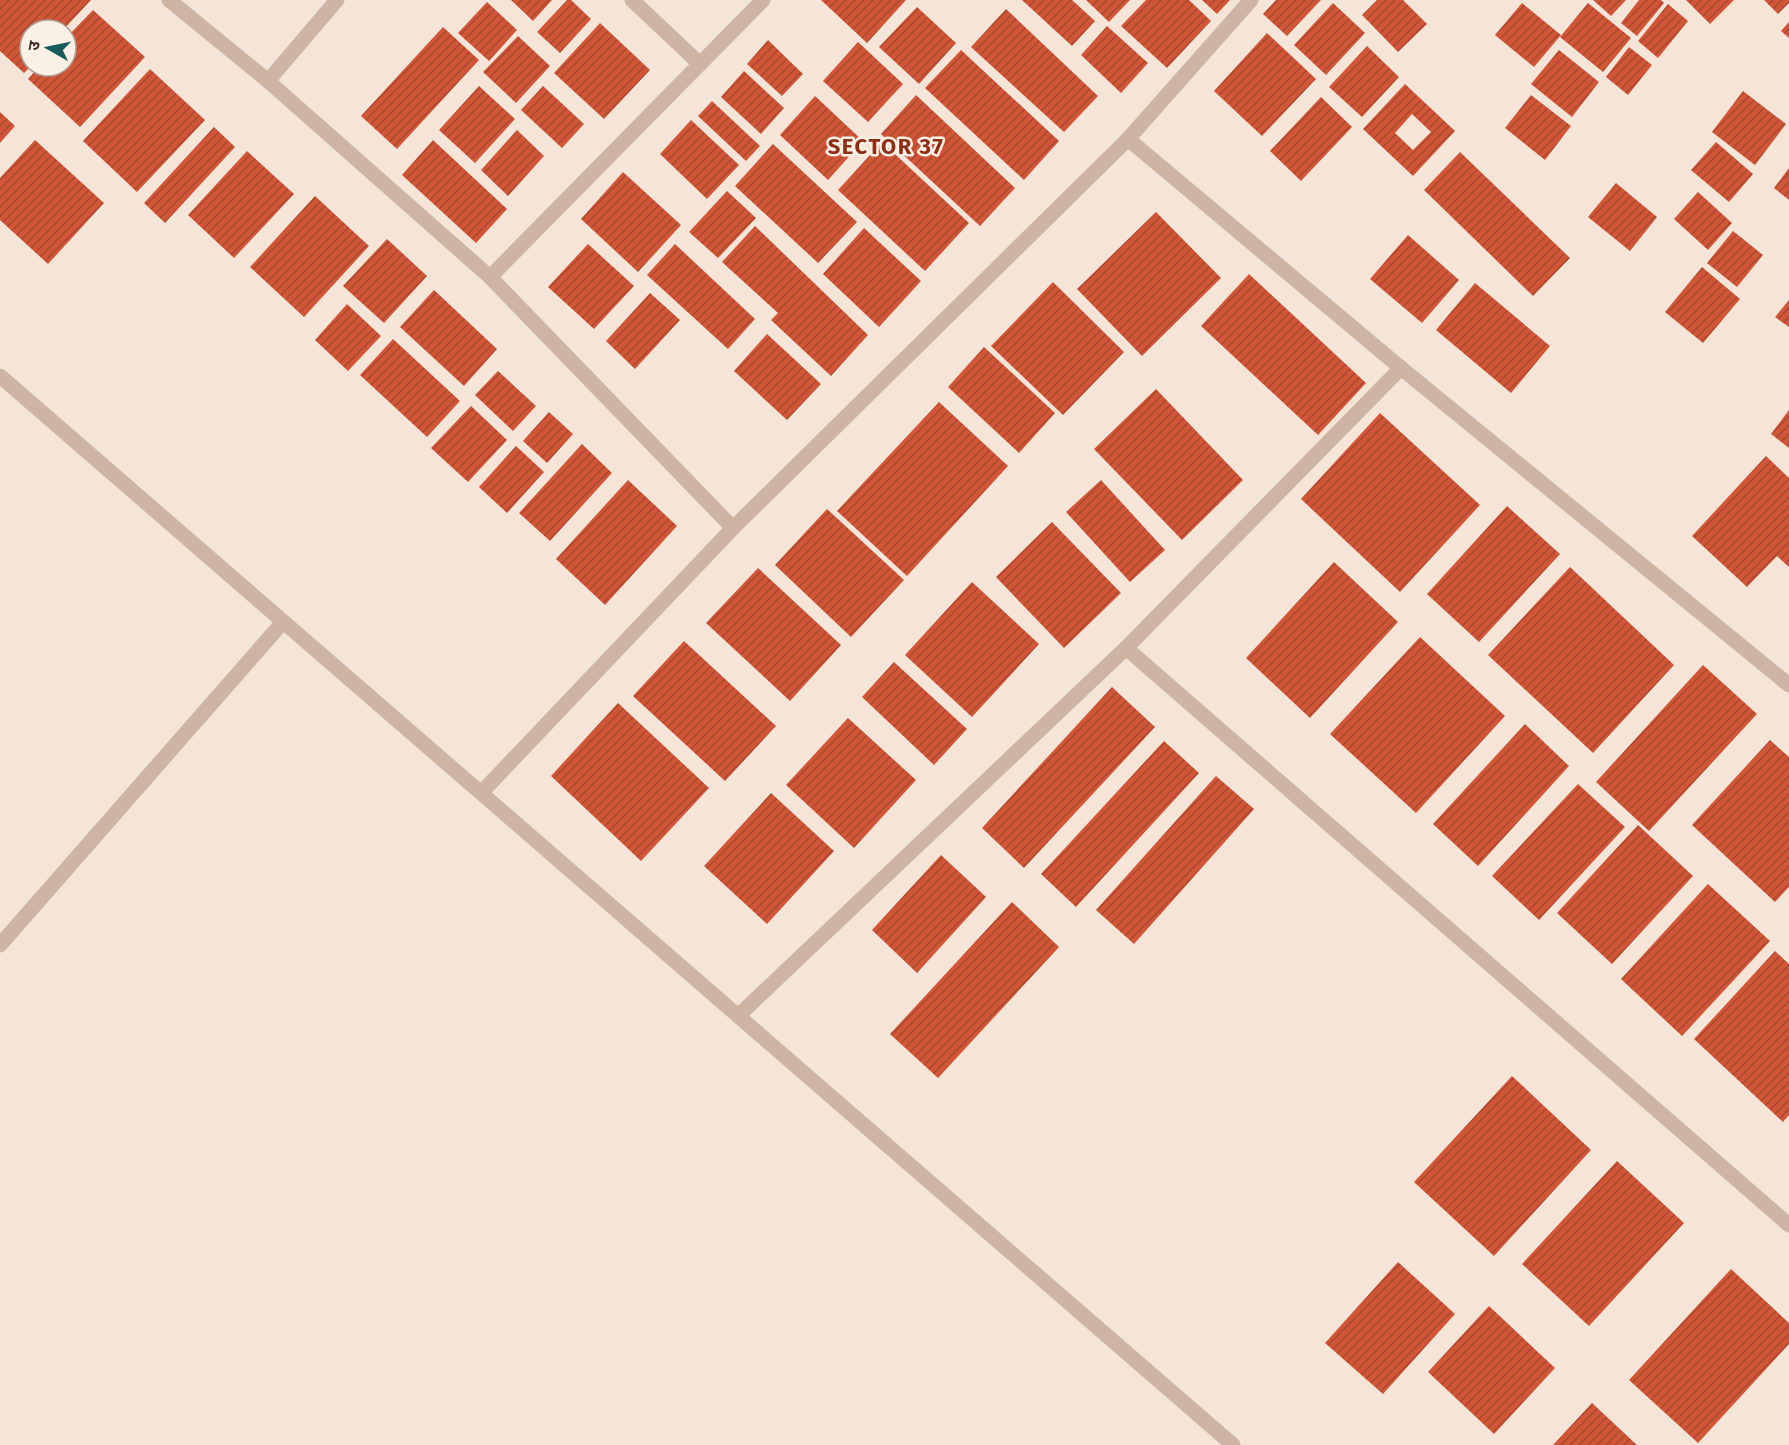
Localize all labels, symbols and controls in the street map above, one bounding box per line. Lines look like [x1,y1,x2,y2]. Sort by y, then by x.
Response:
north arrow [18,18,78,78]
text: उ [24,39,44,52]
district label: SECTOR 37 [828,133,944,160]

